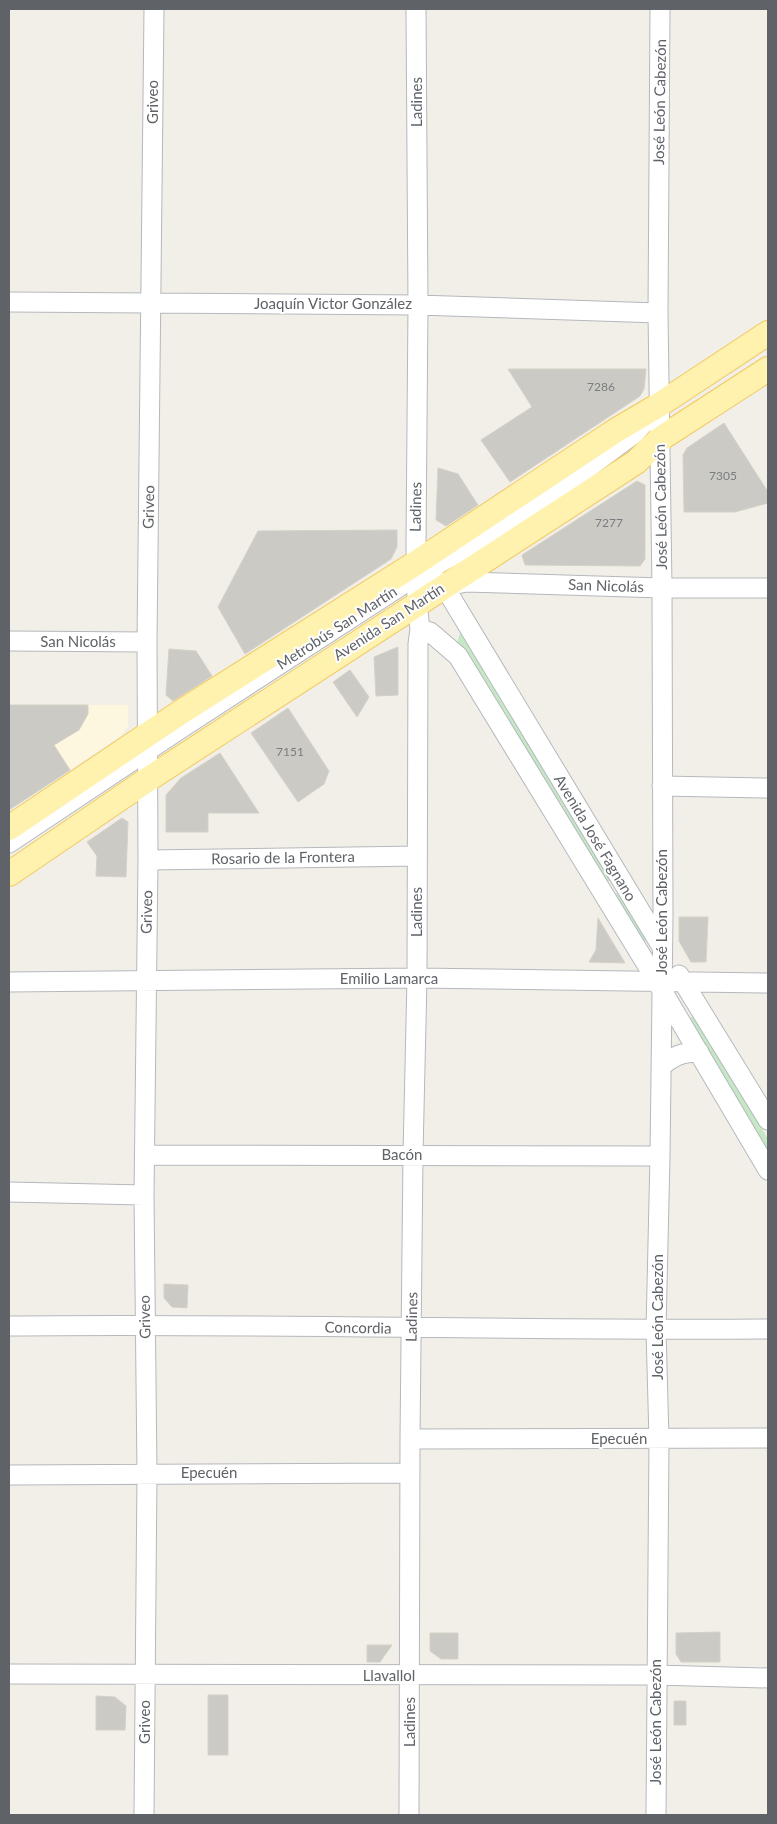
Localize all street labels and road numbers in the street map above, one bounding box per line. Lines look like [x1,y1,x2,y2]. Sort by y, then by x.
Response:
street label: José León Cabezón [649,39,669,165]
street label: Ladines [407,77,425,127]
street label: Griveo [143,80,161,124]
street label: Joaquín Victor González [254,294,412,312]
street label: José León Cabezón [650,444,670,570]
street label: Ladines [406,482,424,532]
street label: Griveo [139,485,157,529]
street label: San Nicolás [568,575,644,595]
street label: Avenida San Martín [330,579,447,664]
street label: Metrobús San Martín [273,582,400,673]
street label: San Nicolás [40,632,116,650]
street label: Avenida José Fagnano [551,771,641,904]
street label: Rosario de la Frontera [211,847,355,867]
street label: José León Cabezón [652,849,670,975]
street label: Ladines [407,887,425,937]
street label: Griveo [137,890,155,934]
street label: Emilio Lamarca [340,969,438,987]
street label: Bacón [382,1145,422,1163]
street label: José León Cabezón [648,1254,666,1380]
street label: Ladines [402,1292,420,1342]
street label: Griveo [135,1295,153,1339]
street label: Concordia [324,1317,392,1337]
street label: Epecuén [591,1429,647,1447]
street label: Epecuén [181,1463,237,1481]
street label: José León Cabezón [646,1659,664,1785]
street label: Llavallol [363,1666,415,1684]
street label: Ladines [400,1697,418,1747]
street label: Griveo [135,1700,153,1744]

